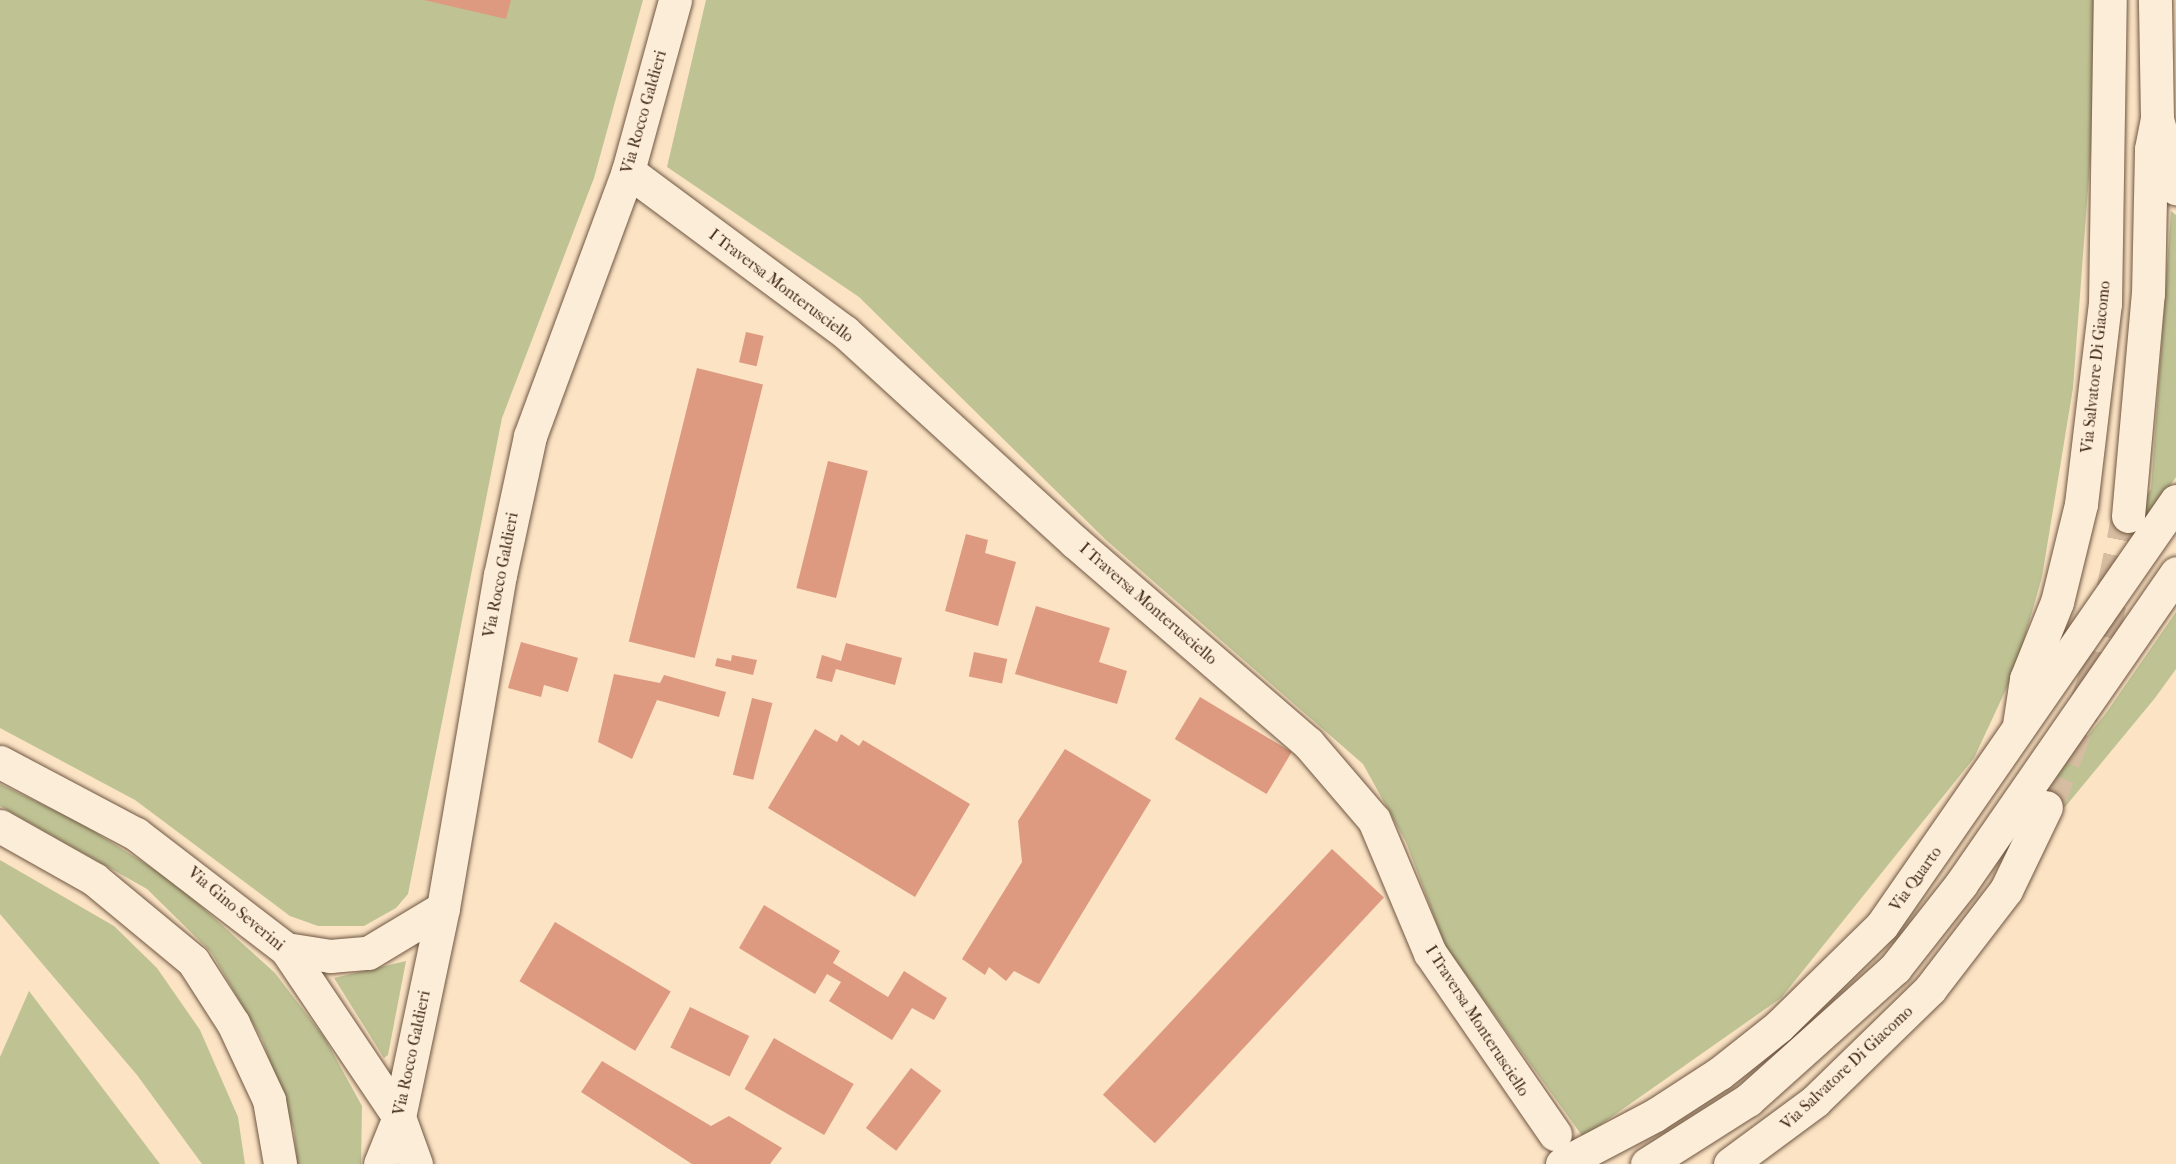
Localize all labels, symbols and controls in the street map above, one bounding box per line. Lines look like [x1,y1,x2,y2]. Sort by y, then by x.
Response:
street label: Via Rocco Galdieri [617,48,671,176]
street label: I Traversa Monterusciello [705,225,857,347]
street label: Via Salvatore Di Giacomo [2077,280,2115,454]
street label: Via Rocco Galdieri [479,511,523,639]
street label: I Traversa Monterusciello [1075,539,1221,669]
street label: Via Quarto [1886,843,1946,915]
street label: Via Gino Severini [184,863,288,955]
street label: I Traversa Monterusciello [1421,942,1533,1100]
street label: Via Rocco Galdieri [389,989,435,1117]
street label: Via Salvatore Di Giacomo [1777,1002,1917,1134]

